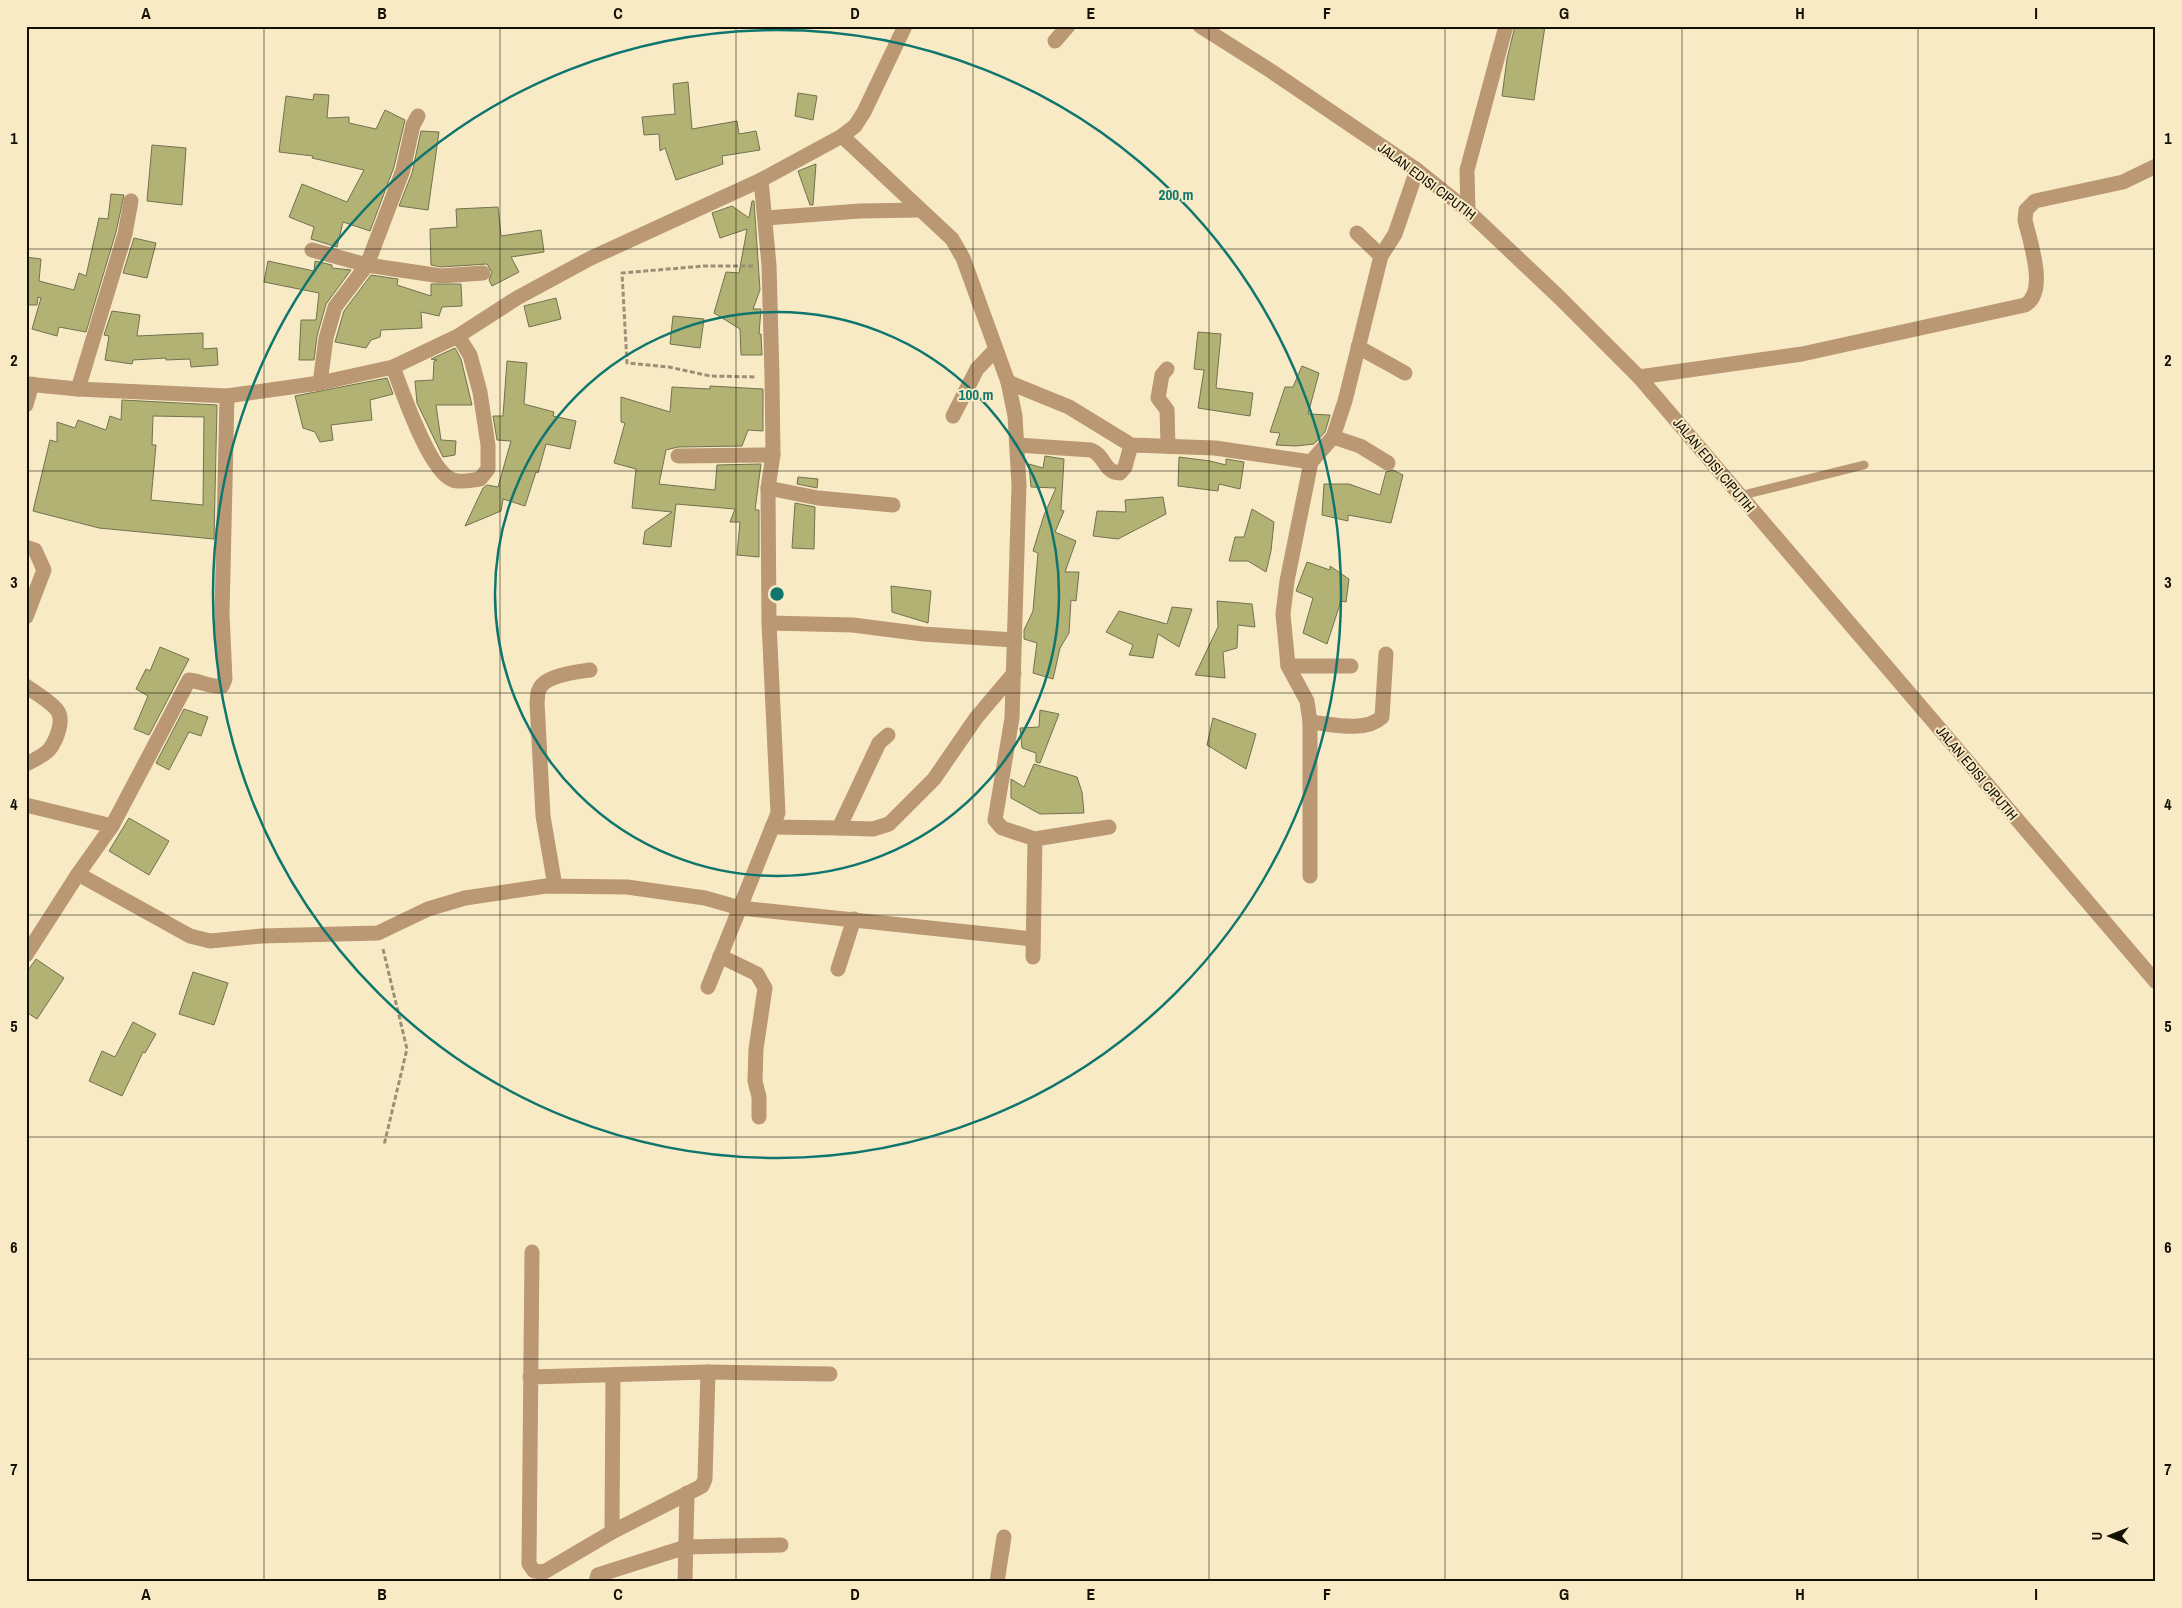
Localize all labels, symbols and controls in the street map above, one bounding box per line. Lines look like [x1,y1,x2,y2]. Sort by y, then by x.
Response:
text: A [141,2,151,24]
text: B [377,2,387,24]
text: C [613,2,623,24]
text: D [850,2,860,24]
text: E [1087,2,1096,24]
text: F [1323,2,1331,24]
text: G [1559,2,1569,24]
text: H [1795,2,1805,24]
text: I [2034,2,2038,24]
text: 1 [10,127,18,149]
text: 1 [2164,127,2172,149]
street label: JALAN EDISI CIPUTIH [1374,138,1480,224]
text: 200 m [1159,184,1193,205]
text: 2 [10,349,18,371]
text: 2 [2164,349,2172,371]
text: 100 m [959,384,993,405]
street label: JALAN EDISI CIPUTIH [1669,414,1759,516]
text: 3 [10,571,18,593]
text: 3 [2164,571,2172,593]
centre of rings [768,585,786,603]
street label: JALAN EDISI CIPUTIH [1932,722,2022,824]
text: 4 [10,793,18,815]
text: 4 [2164,793,2172,815]
text: 5 [10,1015,18,1037]
text: 5 [2164,1015,2172,1037]
text: 6 [10,1236,18,1258]
text: 6 [2164,1236,2172,1258]
text: 7 [10,1458,18,1480]
text: 7 [2164,1458,2172,1480]
north arrow [2084,1510,2134,1560]
text: U [2088,1532,2106,1540]
text: A [141,1583,151,1605]
text: B [377,1583,387,1605]
text: C [613,1583,623,1605]
text: D [850,1583,860,1605]
text: E [1087,1583,1096,1605]
text: F [1323,1583,1331,1605]
text: G [1559,1583,1569,1605]
text: H [1795,1583,1805,1605]
text: I [2034,1583,2038,1605]

